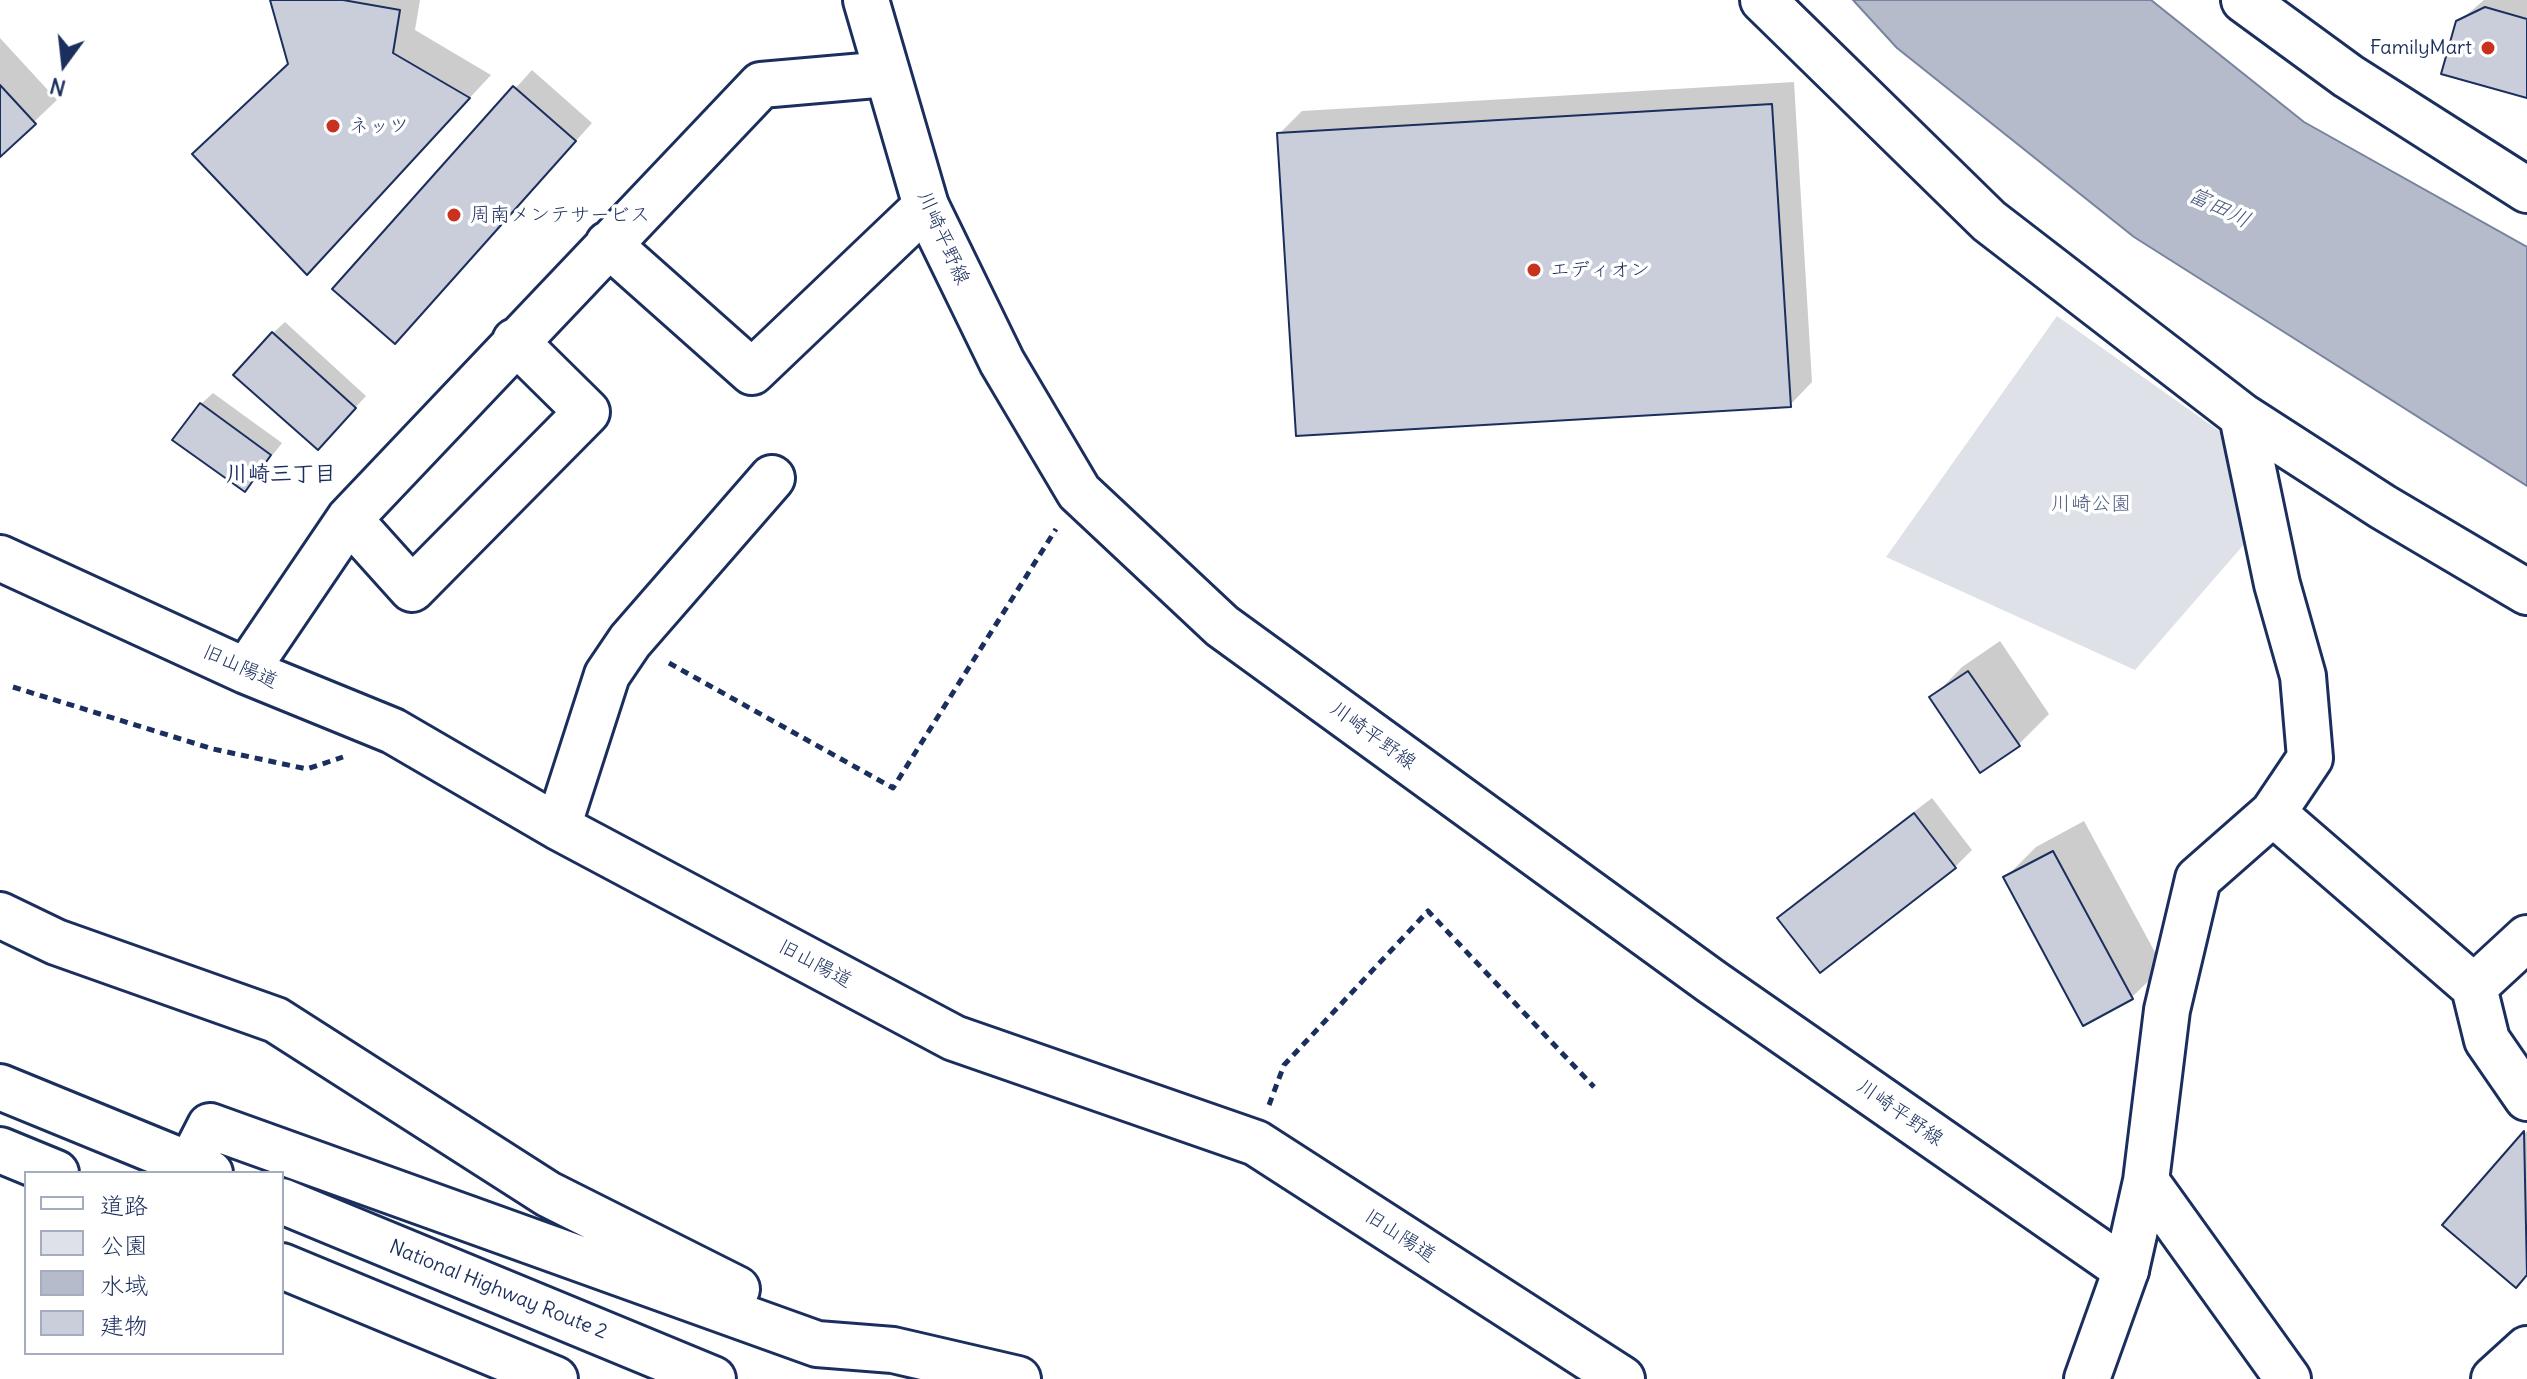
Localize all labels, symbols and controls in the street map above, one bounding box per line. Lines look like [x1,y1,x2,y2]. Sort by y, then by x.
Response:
north arrow [24,24,104,104]
place label: FamilyMart [2370,36,2472,60]
marker: FamilyMart [2479,39,2497,57]
text: N [47,72,69,103]
place label: ネッツ [349,114,409,138]
marker: ネッツ [324,117,342,135]
water label: 富田川 [2184,182,2254,234]
street label: 川崎平野線 [912,187,974,289]
place label: 周南メンテサービス [470,203,650,227]
marker: 周南メンテサービス [445,206,463,224]
place label: エディオン [1550,258,1650,282]
marker: エディオン [1525,261,1543,279]
district label: 川崎三丁目 [226,462,336,488]
park label: 川崎公園 [2051,492,2131,516]
street label: 旧山陽道 [199,640,281,694]
street label: 川崎平野線 [1325,697,1421,775]
street label: 旧山陽道 [774,935,856,993]
street label: 川崎平野線 [1852,1074,1948,1152]
legend [24,1171,284,1355]
text: 道路 [100,1190,148,1220]
street label: 旧山陽道 [1360,1204,1440,1268]
text: 公園 [100,1230,148,1260]
street label: National Highway Route 2 [386,1235,610,1345]
text: 水域 [100,1270,148,1300]
text: 建物 [100,1310,148,1340]

